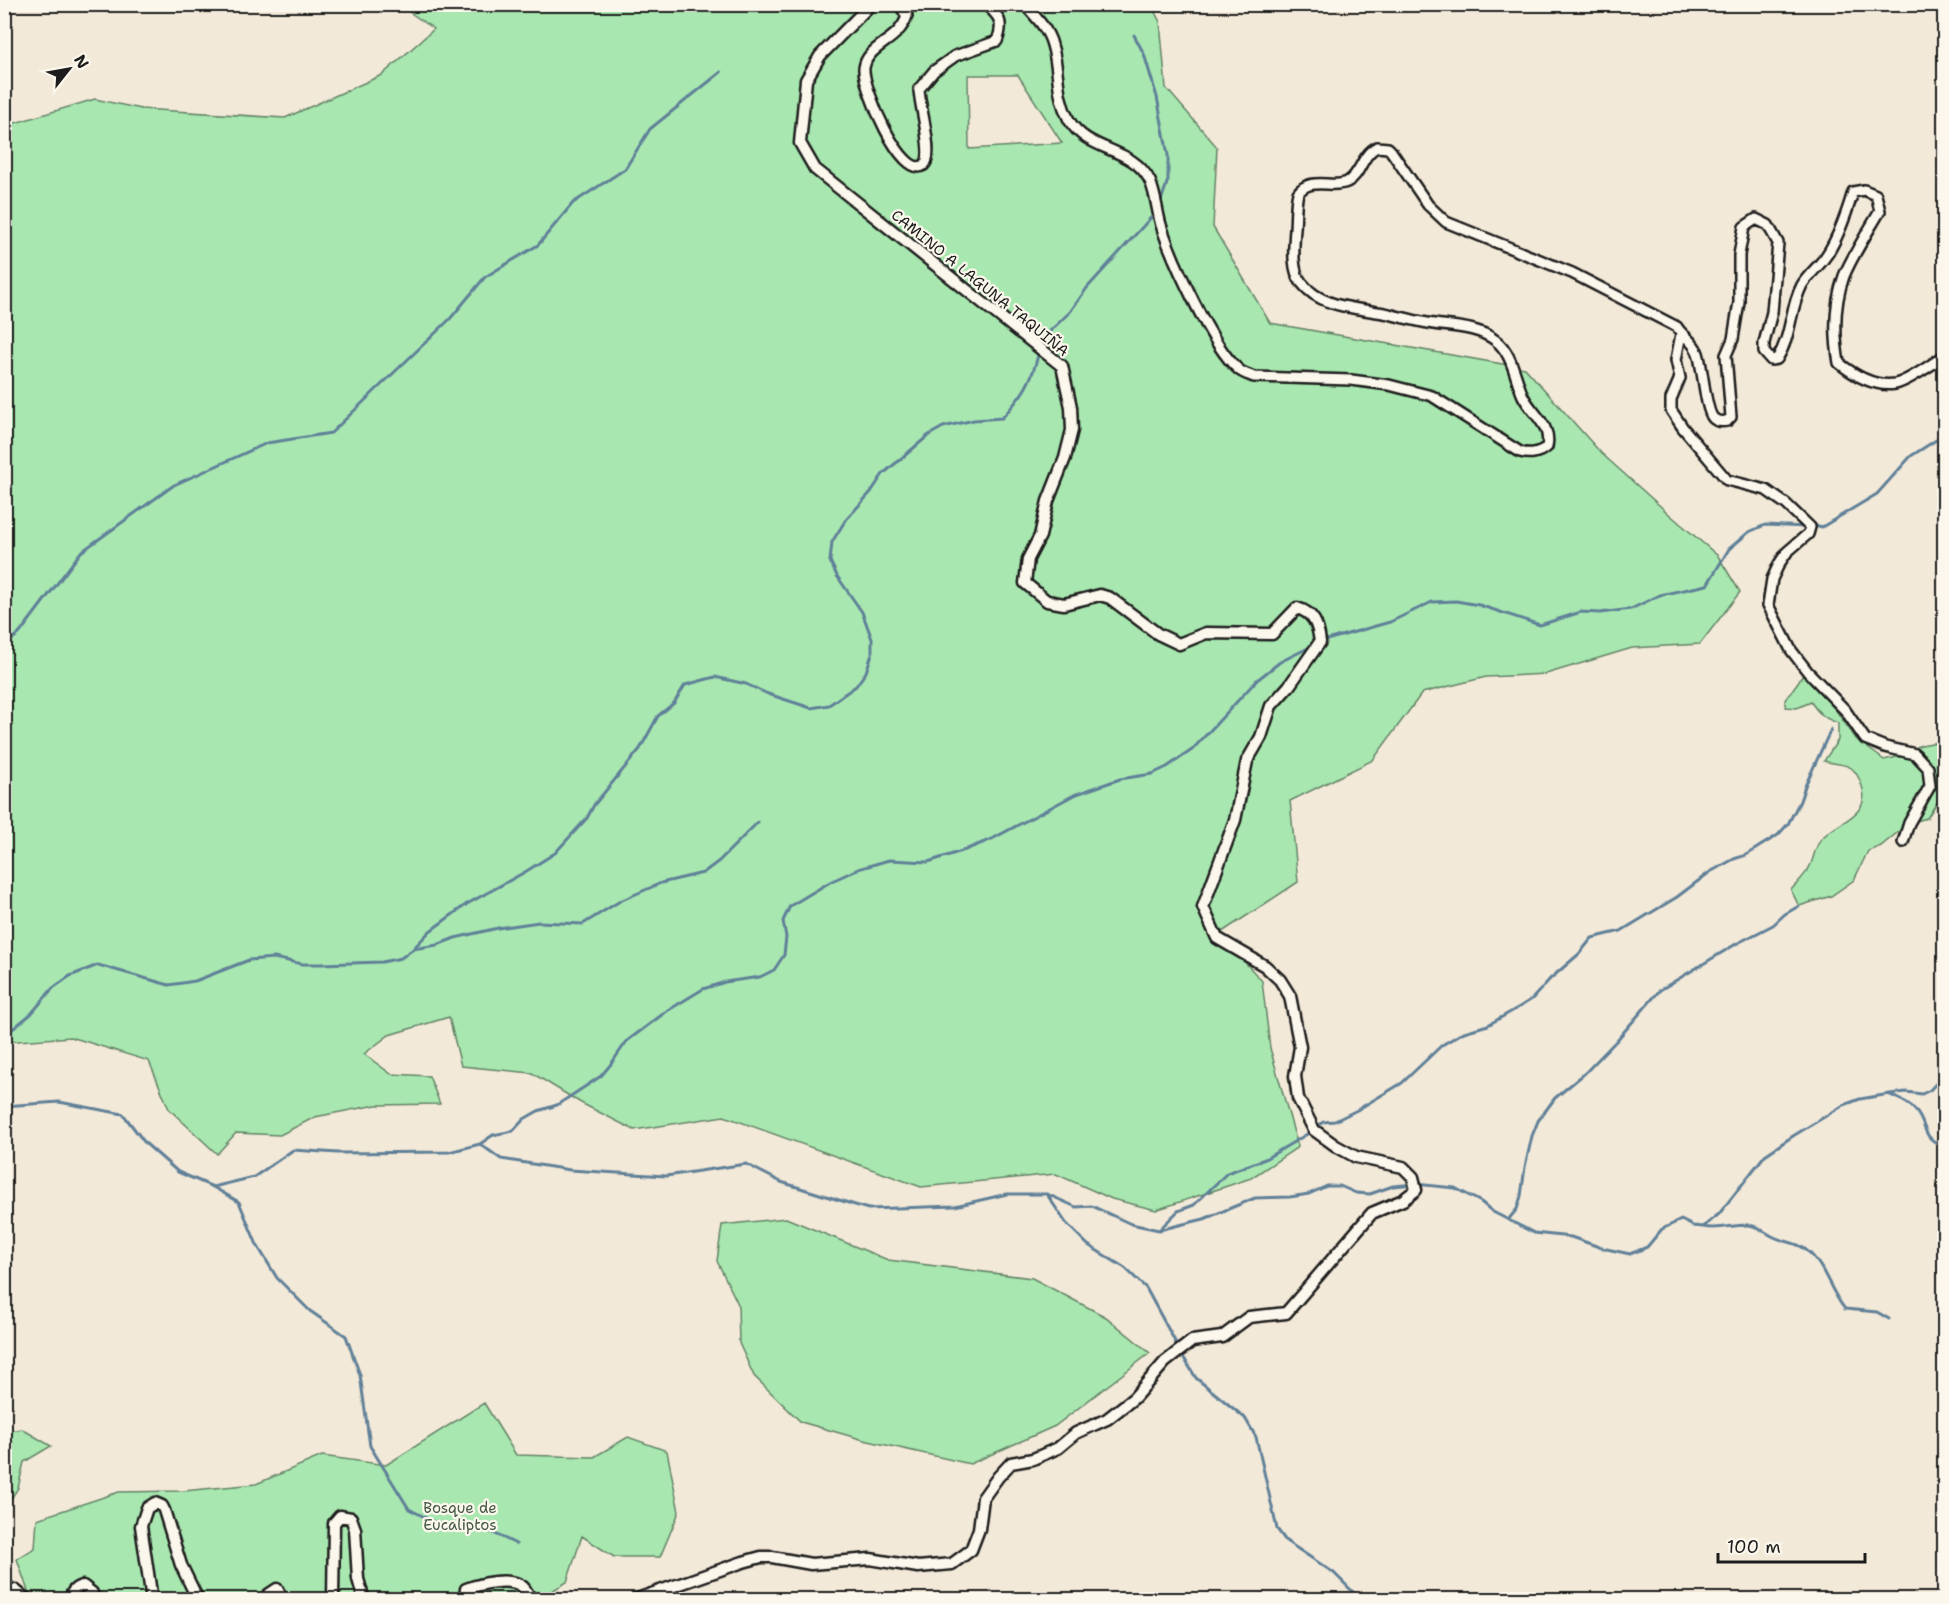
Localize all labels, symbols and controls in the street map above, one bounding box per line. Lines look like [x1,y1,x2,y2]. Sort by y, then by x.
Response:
north arrow [39,39,99,99]
text: N [69,51,94,72]
street label: CAMINO A LAGUNA TAQUIÑA [887,204,1074,361]
park label: Bosque de Eucaliptos [423,1498,497,1535]
scale bar [1718,1526,1865,1564]
text: 100 m [1727,1535,1781,1559]

